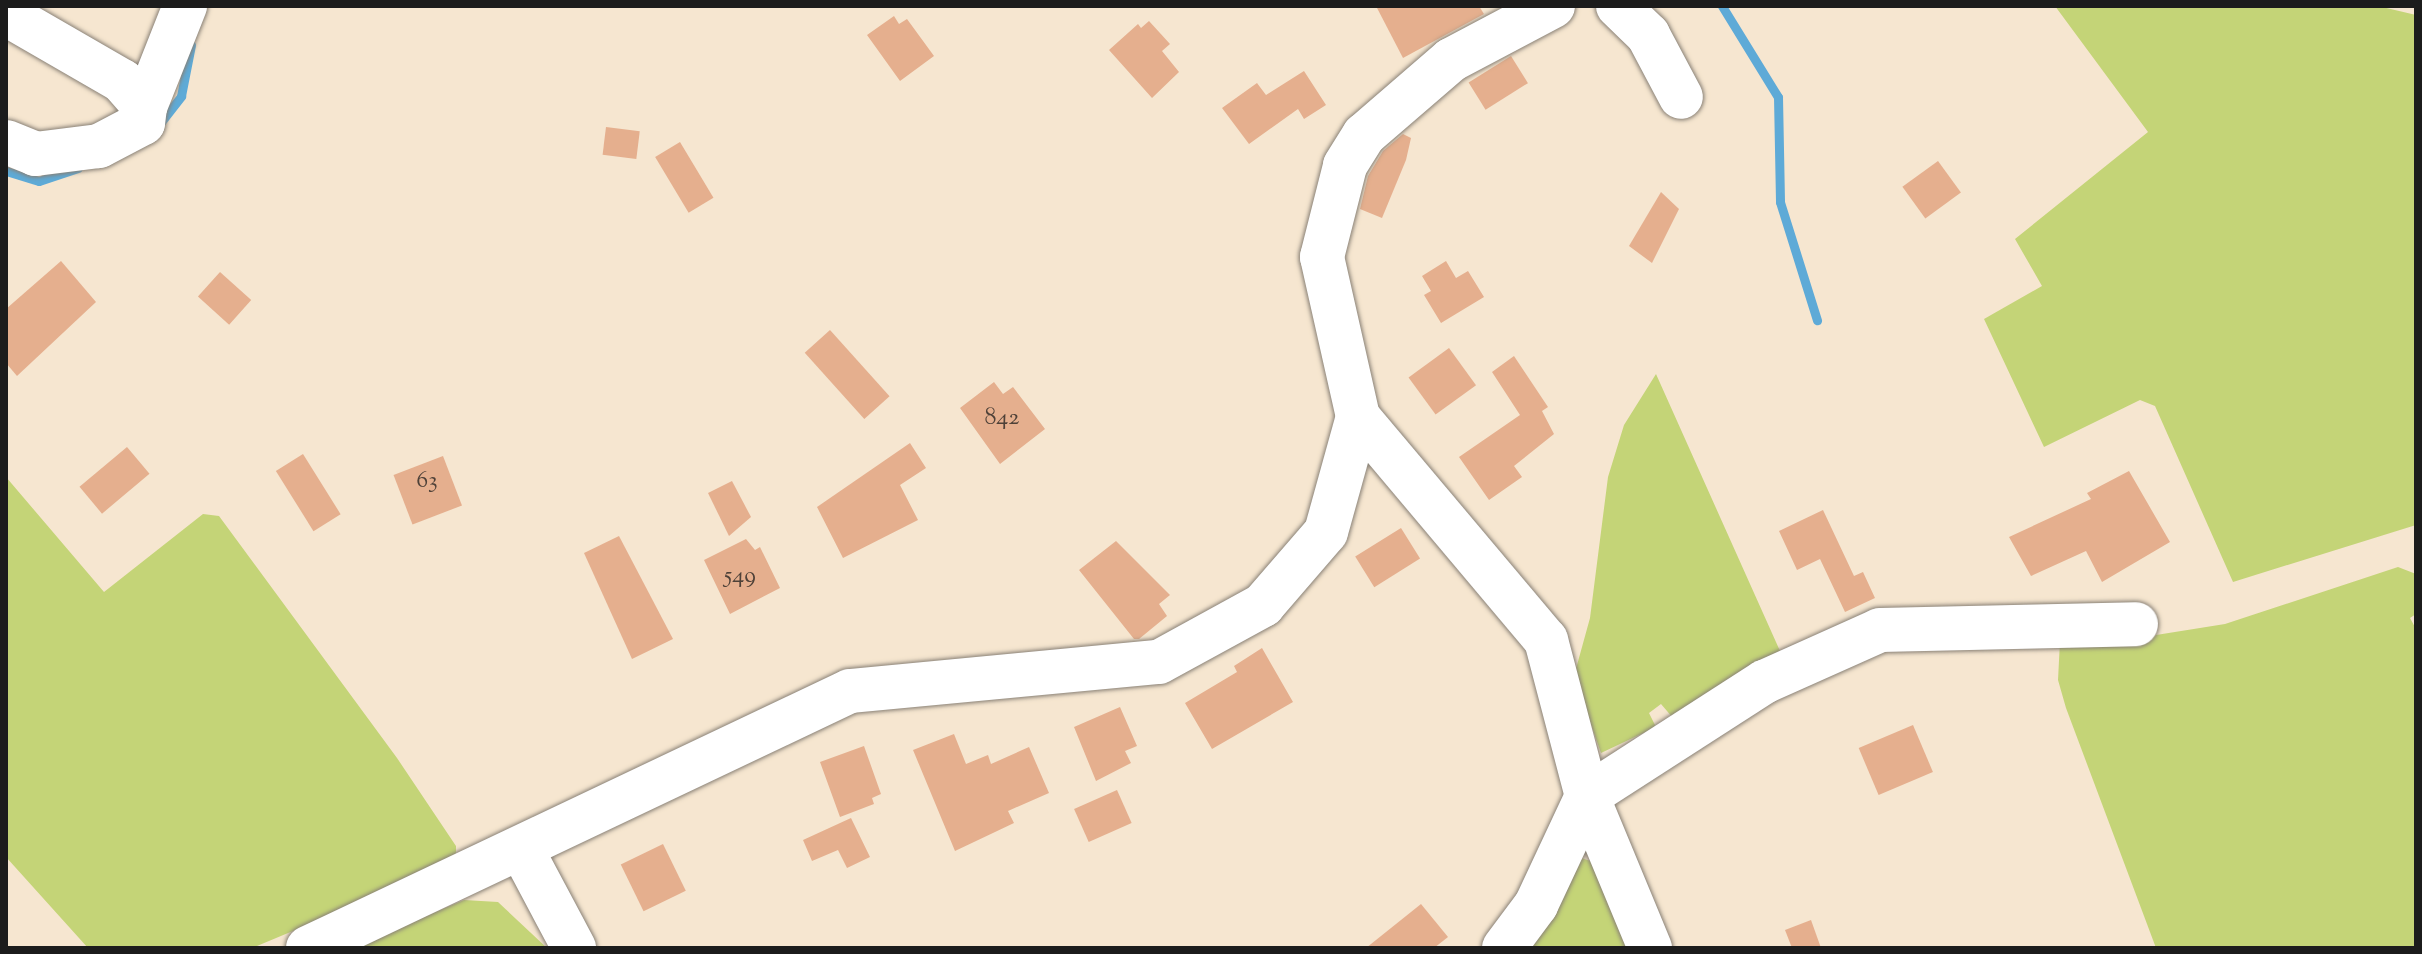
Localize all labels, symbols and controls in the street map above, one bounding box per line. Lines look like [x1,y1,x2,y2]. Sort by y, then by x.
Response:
house number: 842 [984,405,1020,433]
house number: 63 [416,468,438,496]
house number: 549 [724,563,756,591]

